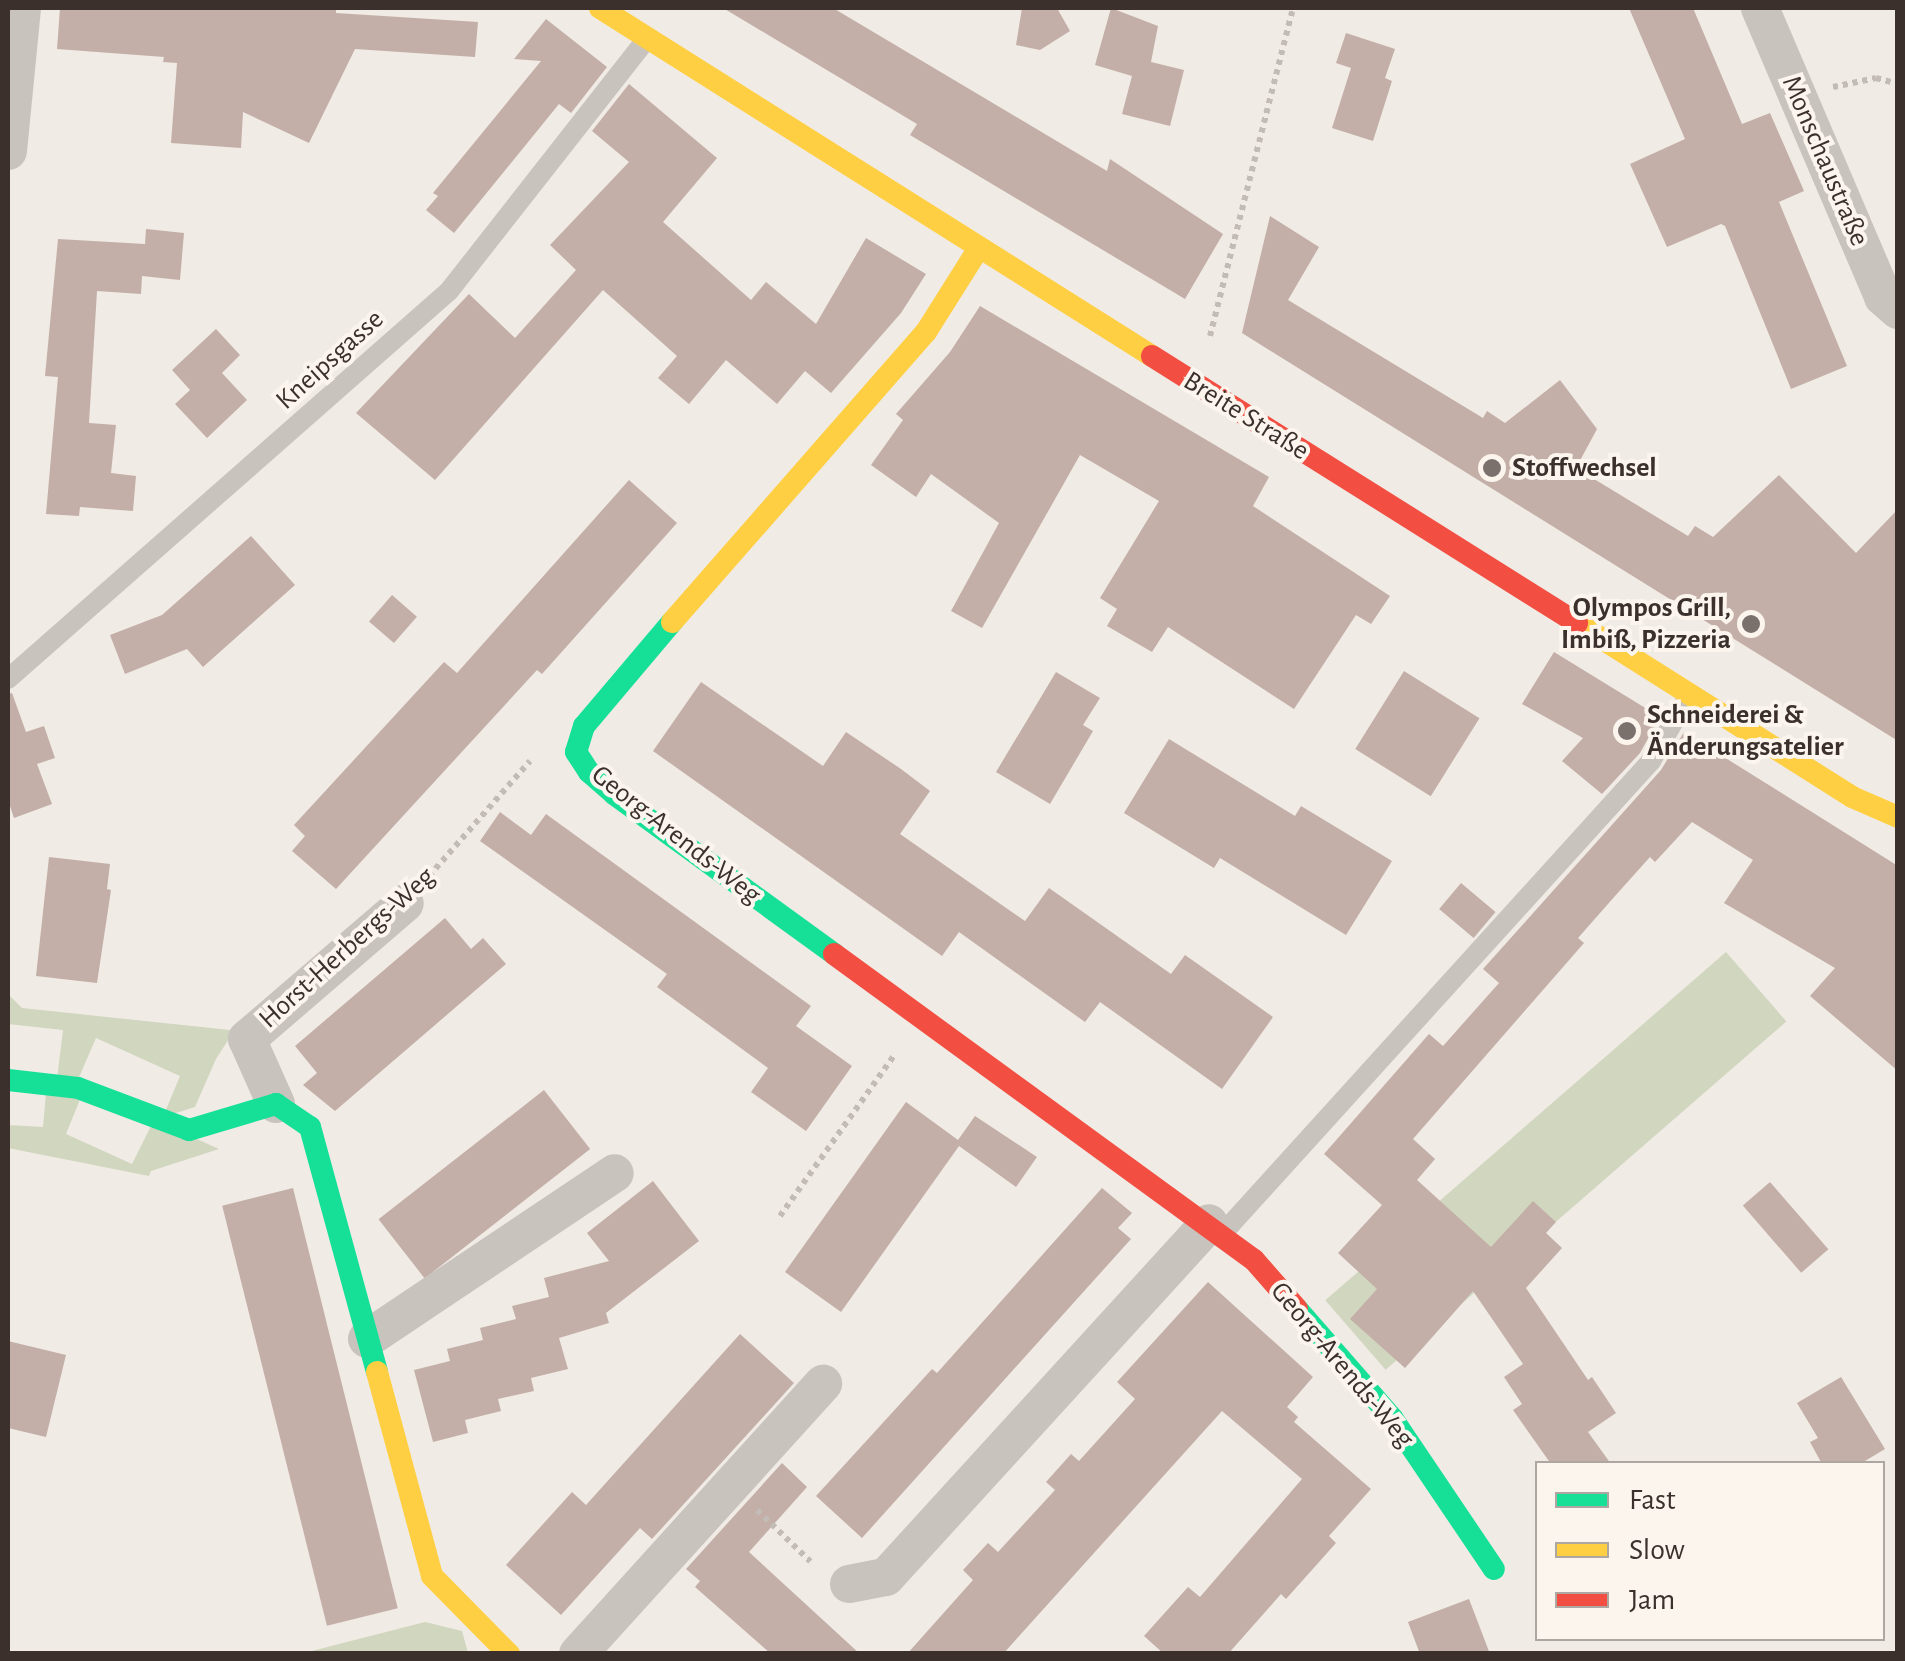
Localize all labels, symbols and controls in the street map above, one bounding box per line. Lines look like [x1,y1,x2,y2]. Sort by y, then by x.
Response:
street label: Monschaustraße [1774,71,1876,251]
street label: Kneipsgasse [269,303,391,417]
street label: Breite Straße [1177,364,1315,468]
place label: Stoffwechsel [1512,451,1657,485]
marker: Stoffwechsel [1481,457,1503,479]
place label: Olympos Grill, Imbiß, Pizzeria [1561,591,1731,657]
marker: Olympos Grill, Imbiß, Pizzeria [1740,613,1762,635]
place label: Schneiderei & Änderungsatelier [1647,698,1844,764]
marker: Schneiderei & Änderungsatelier [1616,720,1638,742]
street label: Georg-Arends-Weg [584,758,768,912]
street label: Horst-Herbergs-Weg [252,860,442,1036]
street label: Georg-Arends-Weg [1263,1275,1421,1455]
legend [1535,1461,1885,1641]
text: Fast [1629,1485,1676,1515]
text: Slow [1629,1535,1685,1565]
text: Jam [1629,1585,1675,1615]

